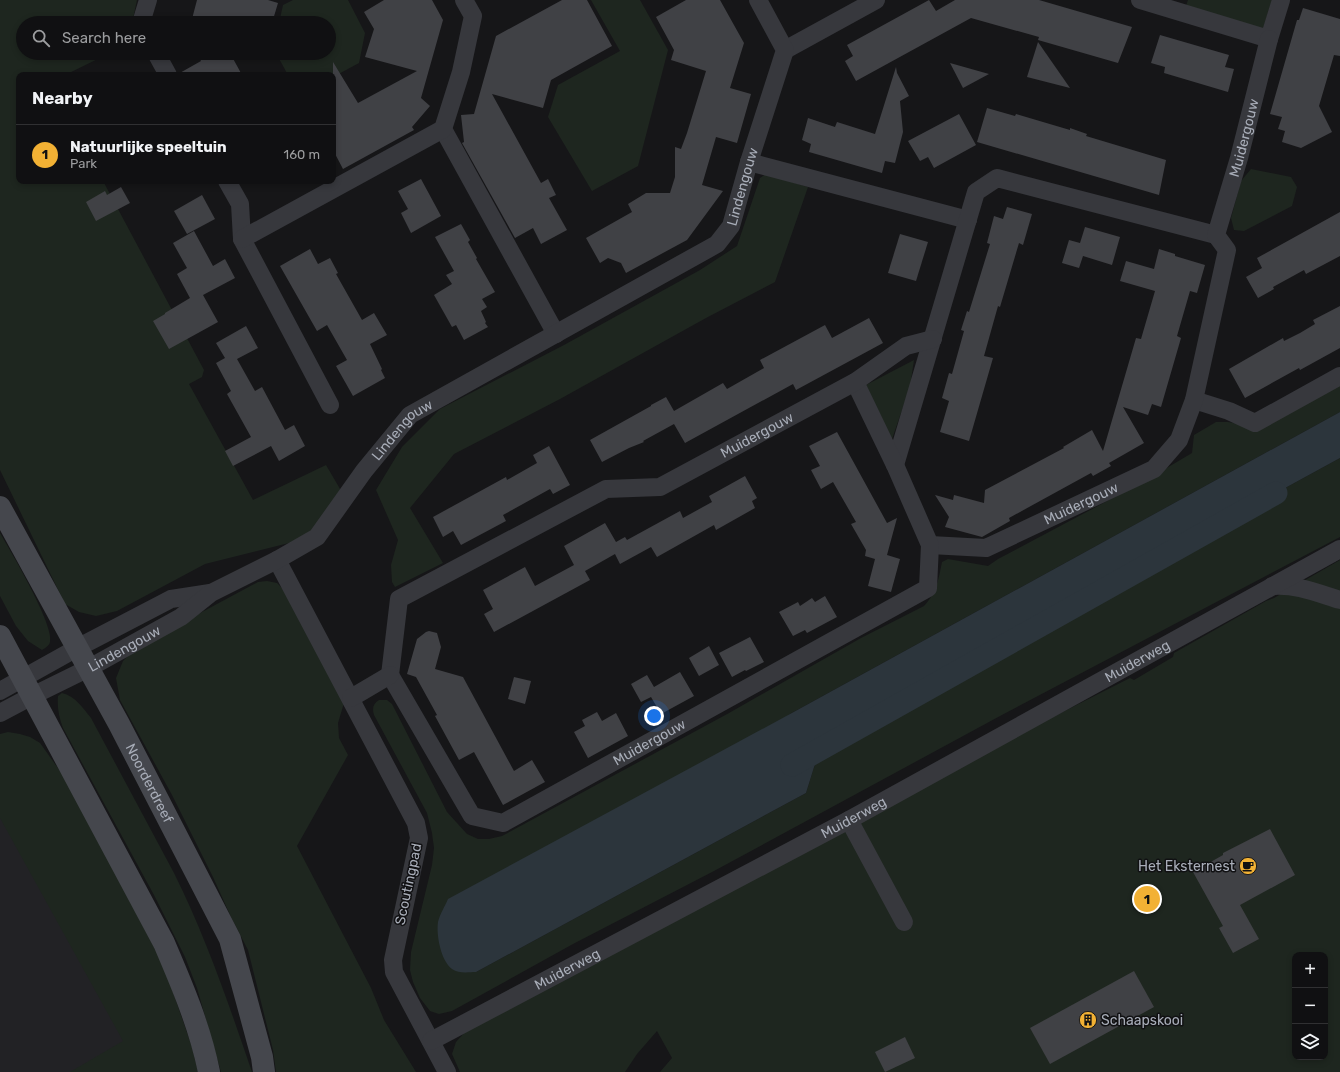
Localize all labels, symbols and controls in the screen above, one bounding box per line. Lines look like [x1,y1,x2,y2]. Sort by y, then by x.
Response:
search box [16,16,336,60]
icon: search [30,27,52,49]
text: Search here [62,29,146,47]
text: Nearby [32,88,93,108]
street label: Muidergouw [1226,97,1263,179]
text: Natuurlijke speeltuin [70,138,227,156]
street label: Lindengouw [724,145,762,228]
text: 1 [42,147,48,162]
text: 160 m [284,147,320,162]
text: Park [70,156,97,171]
street label: Lindengouw [368,396,436,464]
street label: Muidergouw [718,409,797,462]
street label: Muidergouw [1041,479,1121,529]
street label: Lindengouw [85,622,164,676]
street label: Muiderweg [1102,637,1173,686]
your location [644,706,664,726]
street label: Muidergouw [610,716,689,769]
street label: Noorderdreef [122,741,177,826]
street label: Muiderweg [818,793,889,842]
street label: Scoutingpad [392,842,425,926]
cafe icon: Het Eksternest [1238,856,1258,876]
place label: Het Eksternest [1138,858,1236,875]
pin: 1 [1134,884,1160,914]
street label: Muiderweg [532,945,603,994]
map controls [1292,952,1328,1060]
button: + [1292,952,1328,988]
button: − [1292,988,1328,1024]
building icon: Schaapskooi [1078,1010,1098,1030]
place label: Schaapskooi [1101,1012,1183,1029]
button: layers [1292,1024,1328,1060]

